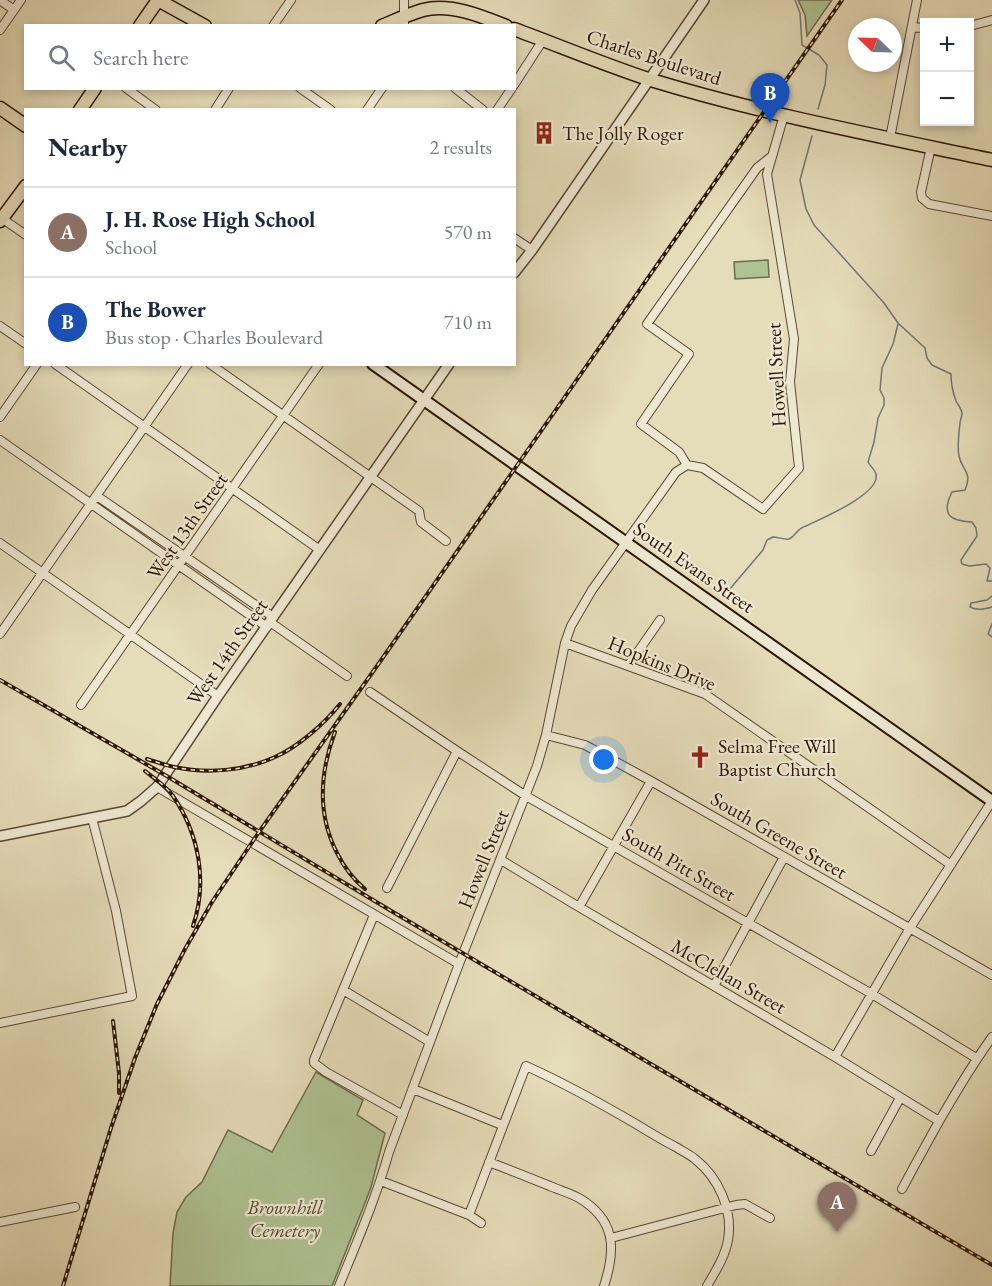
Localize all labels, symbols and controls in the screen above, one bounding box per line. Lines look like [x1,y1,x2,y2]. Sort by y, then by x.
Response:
north arrow [848,18,902,72]
map controls [920,18,974,126]
button: + [920,18,974,72]
street label: Charles Boulevard [583,23,726,91]
search box [24,24,516,90]
icon: search [45,41,78,74]
text: Search here [93,43,188,72]
button: − [920,72,974,126]
pin: B [750,74,790,123]
building icon: The Jolly Roger [531,120,557,146]
place label: The Jolly Roger [562,120,684,146]
text: Nearby [48,130,128,164]
text: 2 results [429,134,492,160]
text: J. H. Rose High School [105,205,315,234]
text: A [60,219,75,245]
text: 570 m [444,219,492,245]
text: School [105,234,157,260]
text: The Bower [105,295,206,324]
text: B [61,309,74,335]
text: 710 m [444,309,492,335]
street label: Howell Street [760,322,792,428]
text: Bus stop · Charles Boulevard [105,324,323,350]
street label: West 13th Street [141,467,234,584]
street label: South Evans Street [628,516,760,619]
street label: West 14th Street [181,593,274,710]
street label: Hopkins Drive [604,630,720,697]
place label: Selma Free Will Baptist Church [718,733,836,782]
church icon: Selma Free Will Baptist Church [687,744,713,770]
your location [589,745,618,774]
street label: South Greene Street [706,785,852,885]
street label: Howell Street [451,805,515,912]
street label: South Pitt Street [618,821,741,907]
street label: McClellan Street [667,933,792,1020]
pin: A [818,1182,856,1232]
park label: Brownhill Cemetery [246,1194,324,1243]

